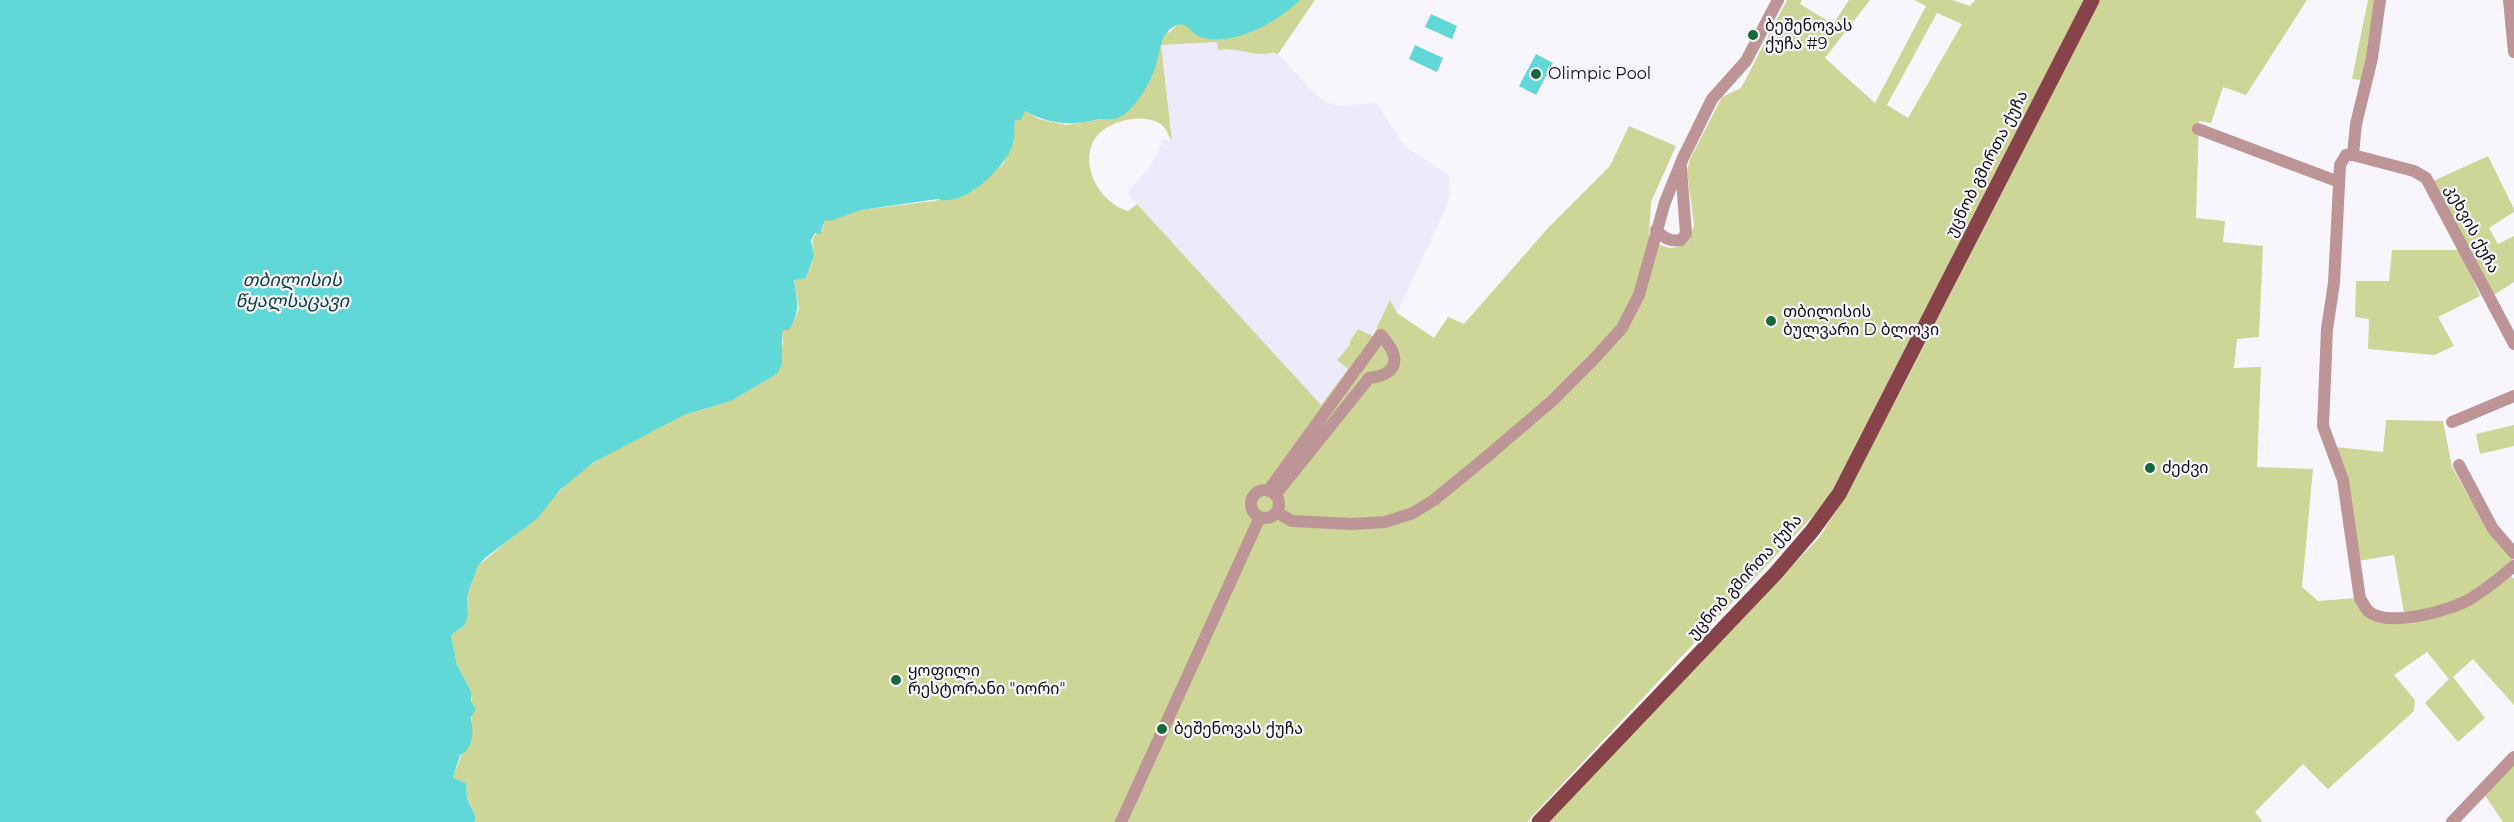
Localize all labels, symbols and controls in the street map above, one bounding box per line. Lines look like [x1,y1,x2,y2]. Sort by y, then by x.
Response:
place label: ბეშენოვას ქუჩა #9 [1765,16,1852,54]
marker: ბეშენოვას ქუჩა #9 [1746,28,1760,42]
place label: Olimpic Pool [1548,64,1651,84]
marker: Olimpic Pool [1529,67,1543,81]
street label: უცნობ გმირთა ქუჩა [1942,88,2032,240]
street label: კეხვის ქუჩა [2441,181,2503,277]
water label: თბილისის წყალსაცავი [235,270,349,312]
place label: თბილისის ბულვარი D ბლოკი [1783,302,1939,340]
marker: თბილისის ბულვარი D ბლოკი [1764,314,1778,328]
place label: ძეძვი [2162,458,2208,478]
marker: ძეძვი [2143,461,2157,475]
street label: უცნობ გმირთა ქუჩა [1684,510,1806,644]
place label: ყოფილი რესტორანი "იორი" [908,661,1065,699]
marker: ყოფილი რესტორანი "იორი" [889,673,903,687]
place label: ბეშენოვას ქუჩა [1174,719,1303,739]
marker: ბეშენოვას ქუჩა [1155,722,1169,736]

